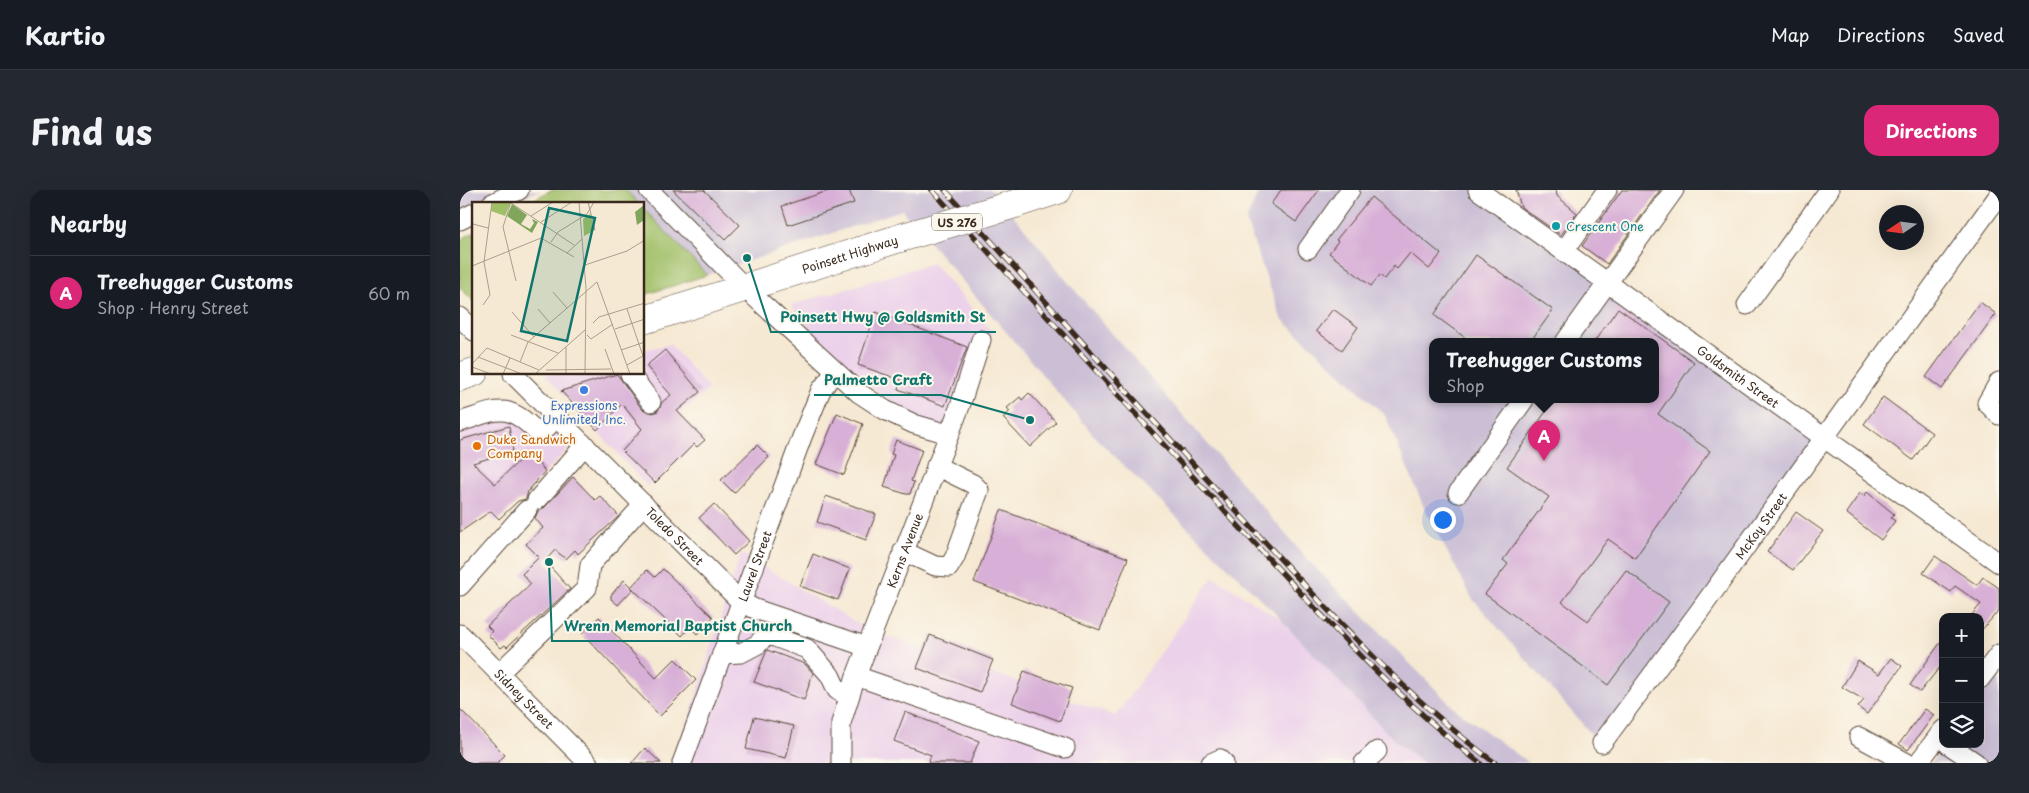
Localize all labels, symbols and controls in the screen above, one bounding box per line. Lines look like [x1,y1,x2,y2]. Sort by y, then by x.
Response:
text: Kartio [25,17,105,53]
text: Map [1771,21,1809,48]
text: Directions [1837,21,1925,48]
text: Saved [1953,21,2004,48]
text: Find us [30,104,152,157]
button: Directions [1864,105,1999,156]
inset map [472,202,645,375]
north arrow [1879,205,1924,250]
text: Nearby [50,207,127,239]
road number: US 276 [932,214,982,231]
place label: Crescent One [1566,217,1644,235]
marker: Crescent One [1550,220,1562,232]
street label: Poinsett Highway [800,230,900,278]
text: Treehugger Customs [97,267,293,295]
text: A [60,281,72,305]
text: 60 m [368,281,410,305]
text: Shop · Henry Street [97,295,248,319]
callout: Poinsett Hwy @ Goldsmith St [771,303,996,332]
text: Poinsett Hwy @ Goldsmith St [780,306,986,327]
popup [1429,338,1659,403]
street label: Goldsmith Street [1694,341,1783,412]
text: Treehugger Customs [1446,345,1642,373]
callout: Palmetto Craft [814,366,941,395]
text: Palmetto Craft [824,369,933,390]
text: Shop [1446,373,1484,397]
marker: Expressions Unlimited, Inc. [578,384,590,396]
place label: Expressions Unlimited, Inc. [542,396,626,428]
pin: A [1528,420,1560,461]
place label: Duke Sandwich Company [487,430,576,462]
marker: Duke Sandwich Company [471,440,483,452]
street label: McKoy Street [1731,489,1791,563]
street label: Toledo Street [642,503,708,569]
your location [1430,507,1456,533]
street label: Kerns Avenue [882,510,927,590]
street label: Laurel Street [733,528,776,604]
callout: Wrenn Memorial Baptist Church [552,612,804,641]
map controls [1939,613,1984,748]
button: + [1939,613,1984,658]
text: Wrenn Memorial Baptist Church [564,615,792,636]
button: − [1939,658,1984,703]
street label: Sidney Street [490,665,558,733]
button: layers [1939,703,1984,748]

